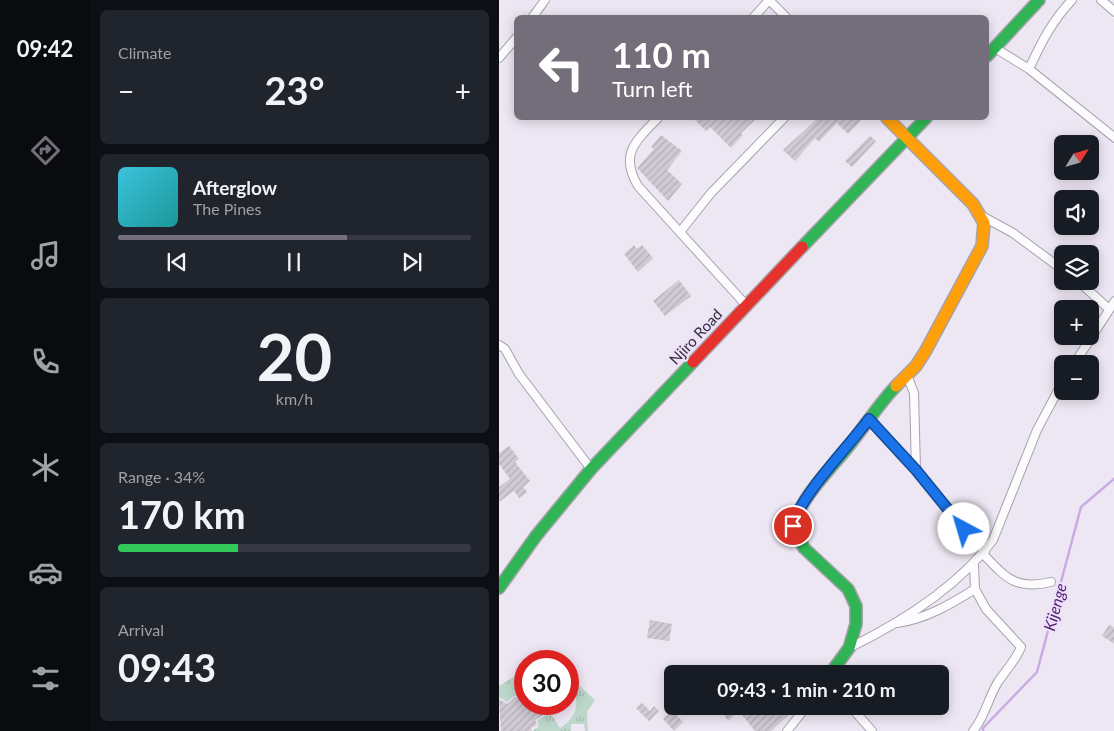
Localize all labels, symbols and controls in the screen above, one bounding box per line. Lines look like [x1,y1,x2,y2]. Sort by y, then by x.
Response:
text: 110 m [612,33,711,75]
text: 09:42 [17,35,73,62]
icon: left [529,35,594,100]
text: Climate [118,43,171,62]
text: 23° [265,67,324,113]
text: − [118,74,134,108]
text: + [455,74,471,108]
text: Turn left [612,75,693,102]
icon: directions [28,133,63,168]
north arrow [1054,135,1099,180]
map controls [1054,135,1099,400]
text: Afterglow [193,176,277,199]
button: sound [1054,190,1099,235]
text: The Pines [193,199,262,218]
icon: music [28,238,63,273]
button: layers [1054,245,1099,290]
icon: previous [163,248,191,276]
icon: pause [280,248,308,276]
icon: next [398,248,426,276]
button: + [1054,300,1099,345]
street label: Njiro Road [665,305,725,368]
text: 20 [257,317,332,395]
icon: phone [28,344,63,379]
button: − [1054,355,1099,400]
text: km/h [276,389,313,408]
icon: climate [28,450,63,485]
text: Range · 34% [118,467,205,486]
text: 170 km [118,491,246,537]
position arrow [937,502,989,554]
pin [772,505,814,547]
icon: arrive [779,512,807,540]
icon: car [28,555,63,590]
water label: Kijenge [1039,581,1070,633]
text: Arrival [118,620,164,639]
text: 09:43 [118,644,216,690]
speed limit sign: 30 [514,650,579,715]
icon: filters [28,661,63,696]
text: 09:43 · 1 min · 210 m [717,678,896,701]

